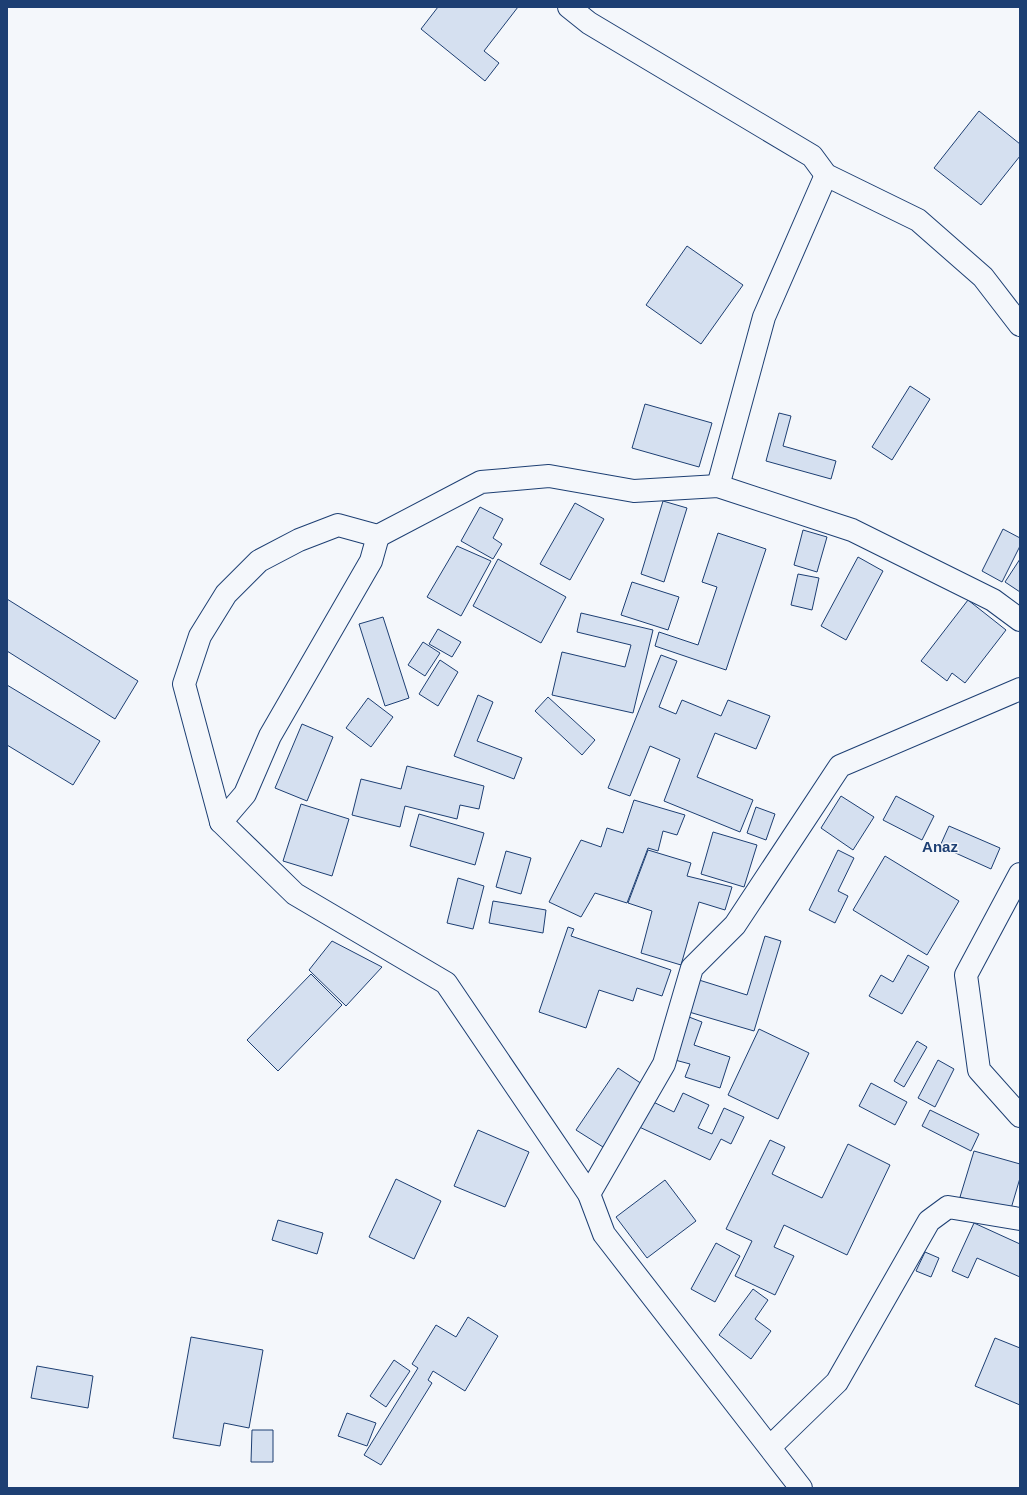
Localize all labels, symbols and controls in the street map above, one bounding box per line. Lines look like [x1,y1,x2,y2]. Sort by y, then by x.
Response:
district label: Anaz [922,838,958,855]

